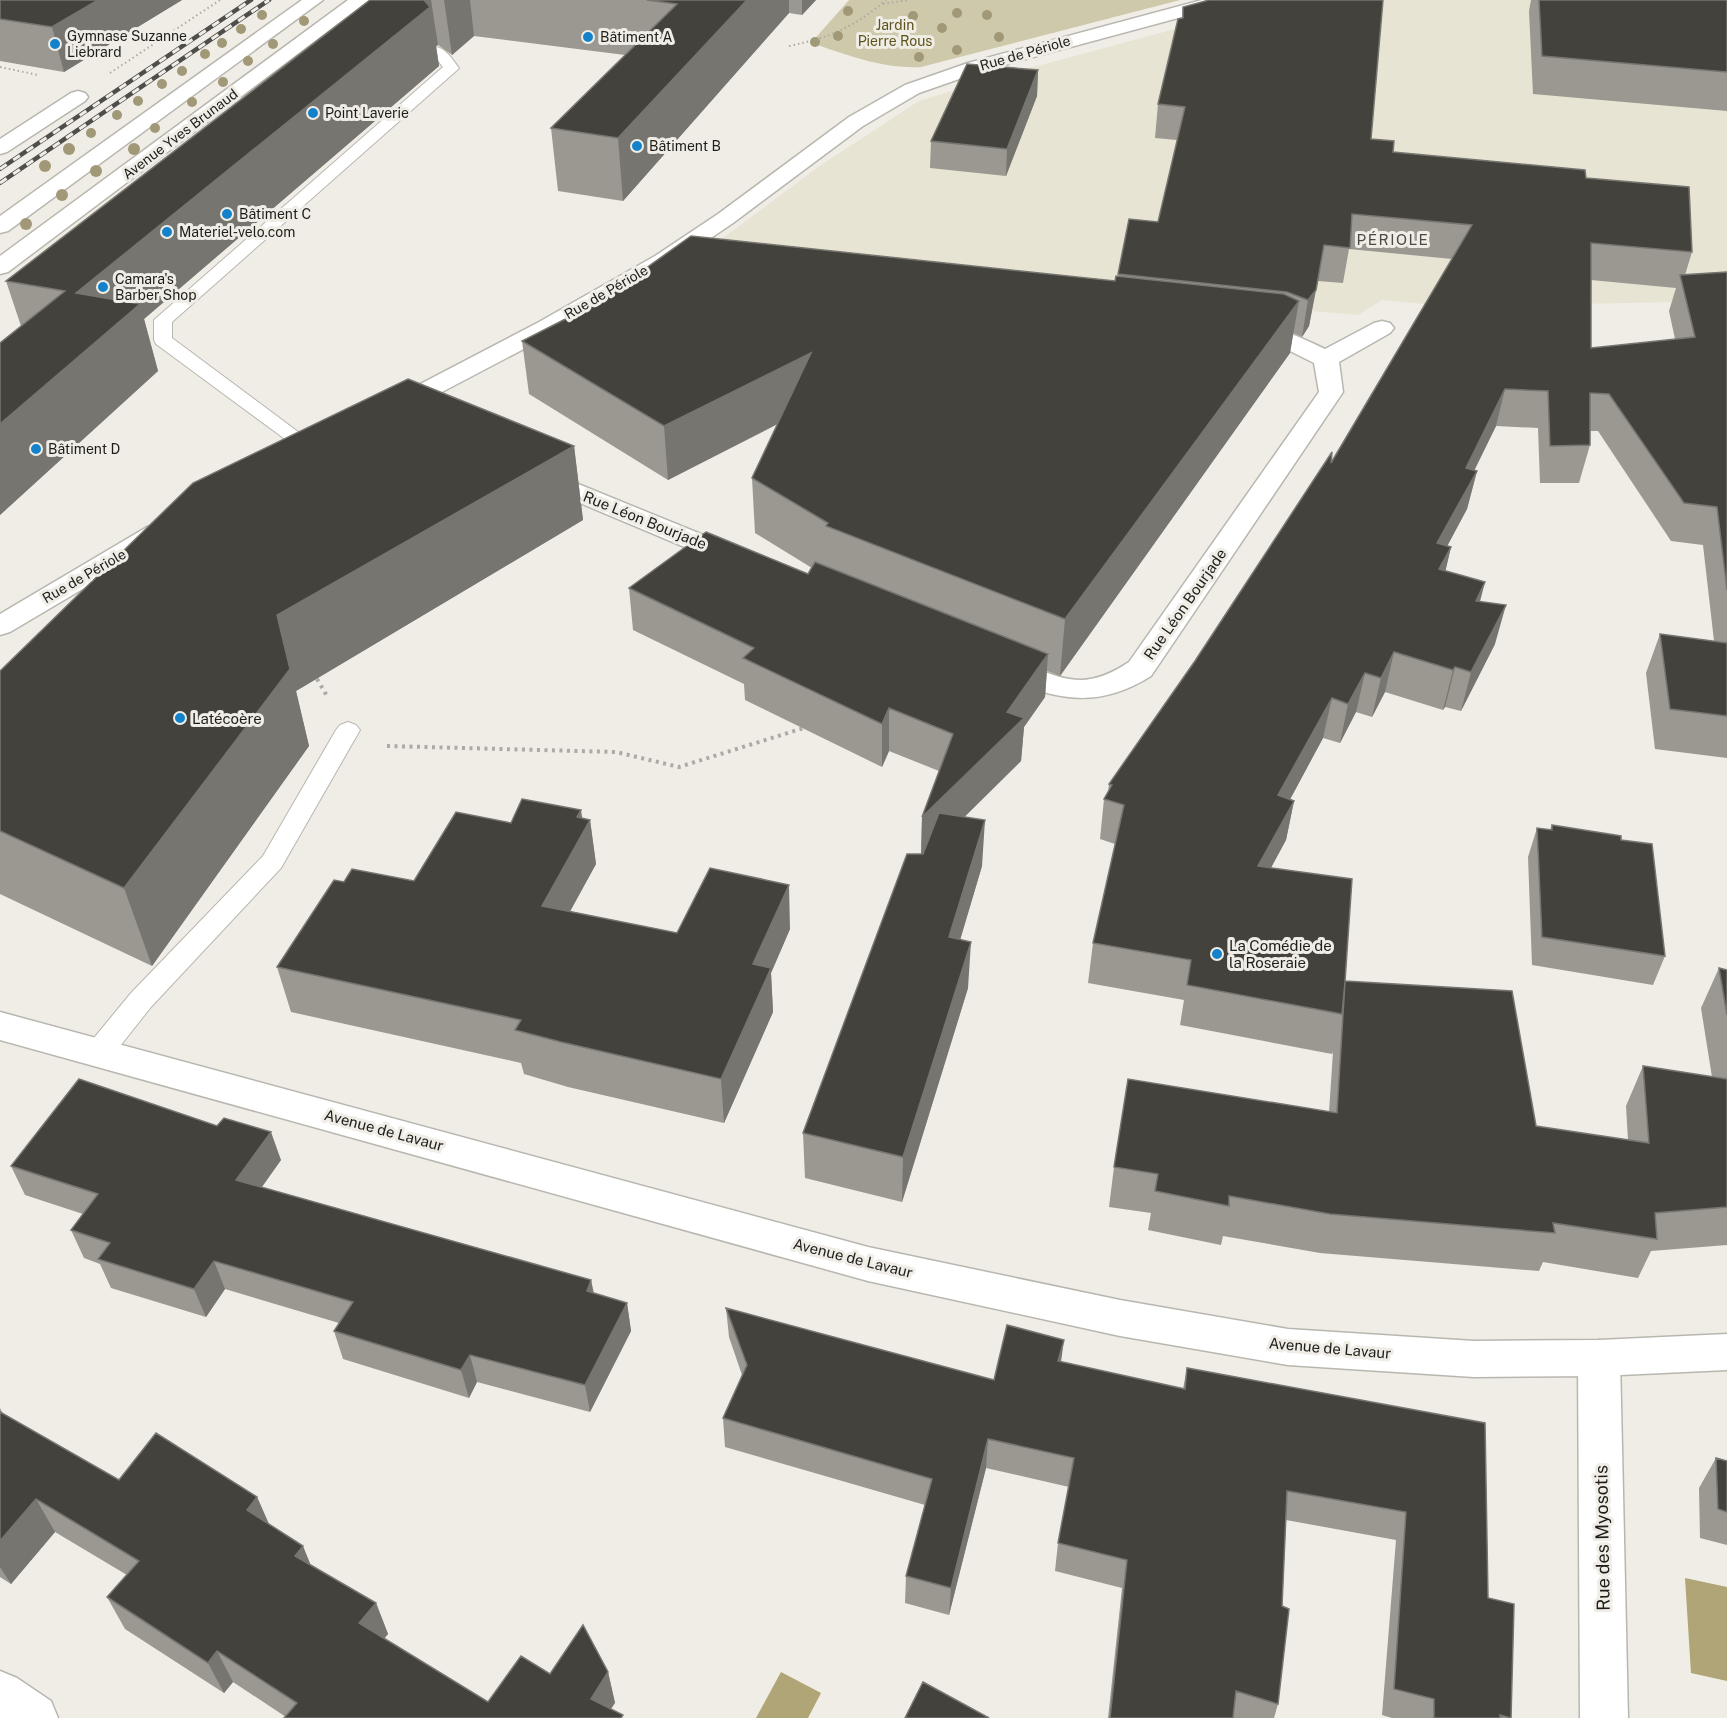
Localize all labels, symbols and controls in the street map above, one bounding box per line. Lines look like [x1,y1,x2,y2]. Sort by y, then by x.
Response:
park label: Jardin Pierre Rous [858,17,932,49]
place label: Gymnase Suzanne Liebrard [67,28,187,60]
place label: Bâtiment A [600,29,672,45]
marker: Bâtiment A [581,30,595,44]
street label: Rue de Périole [978,32,1072,74]
marker: Gymnase Suzanne Liebrard [48,37,62,51]
street label: Avenue Yves Brunaud [119,86,241,182]
place label: Point Laverie [325,105,409,121]
marker: Point Laverie [306,106,320,120]
place label: Bâtiment B [649,138,721,154]
marker: Bâtiment B [630,139,644,153]
place label: Bâtiment C [239,206,311,222]
marker: Bâtiment C [220,207,234,221]
place label: Materiel-velo.com [179,224,295,240]
marker: Materiel-velo.com [160,225,174,239]
district label: PÉRIOLE [1357,231,1429,248]
street label: Rue de Périole [561,262,651,322]
place label: Camara's Barber Shop [115,271,196,303]
marker: Camara's Barber Shop [96,280,110,294]
place label: Bâtiment D [48,441,120,457]
marker: Bâtiment D [29,442,43,456]
street label: Rue Léon Bourjade [581,488,709,552]
street label: Rue Léon Bourjade [1140,545,1230,663]
street label: Rue de Périole [39,546,129,606]
place label: Latécoère [192,710,262,727]
marker: Latécoère [173,711,187,725]
place label: La Comédie de la Roseraie [1229,937,1332,971]
marker: La Comédie de la Roseraie [1210,947,1224,961]
street label: Avenue de Lavaur [323,1106,446,1154]
street label: Avenue de Lavaur [791,1235,915,1281]
street label: Avenue de Lavaur [1268,1334,1392,1362]
street label: Rue des Myosotis [1590,1465,1614,1611]

